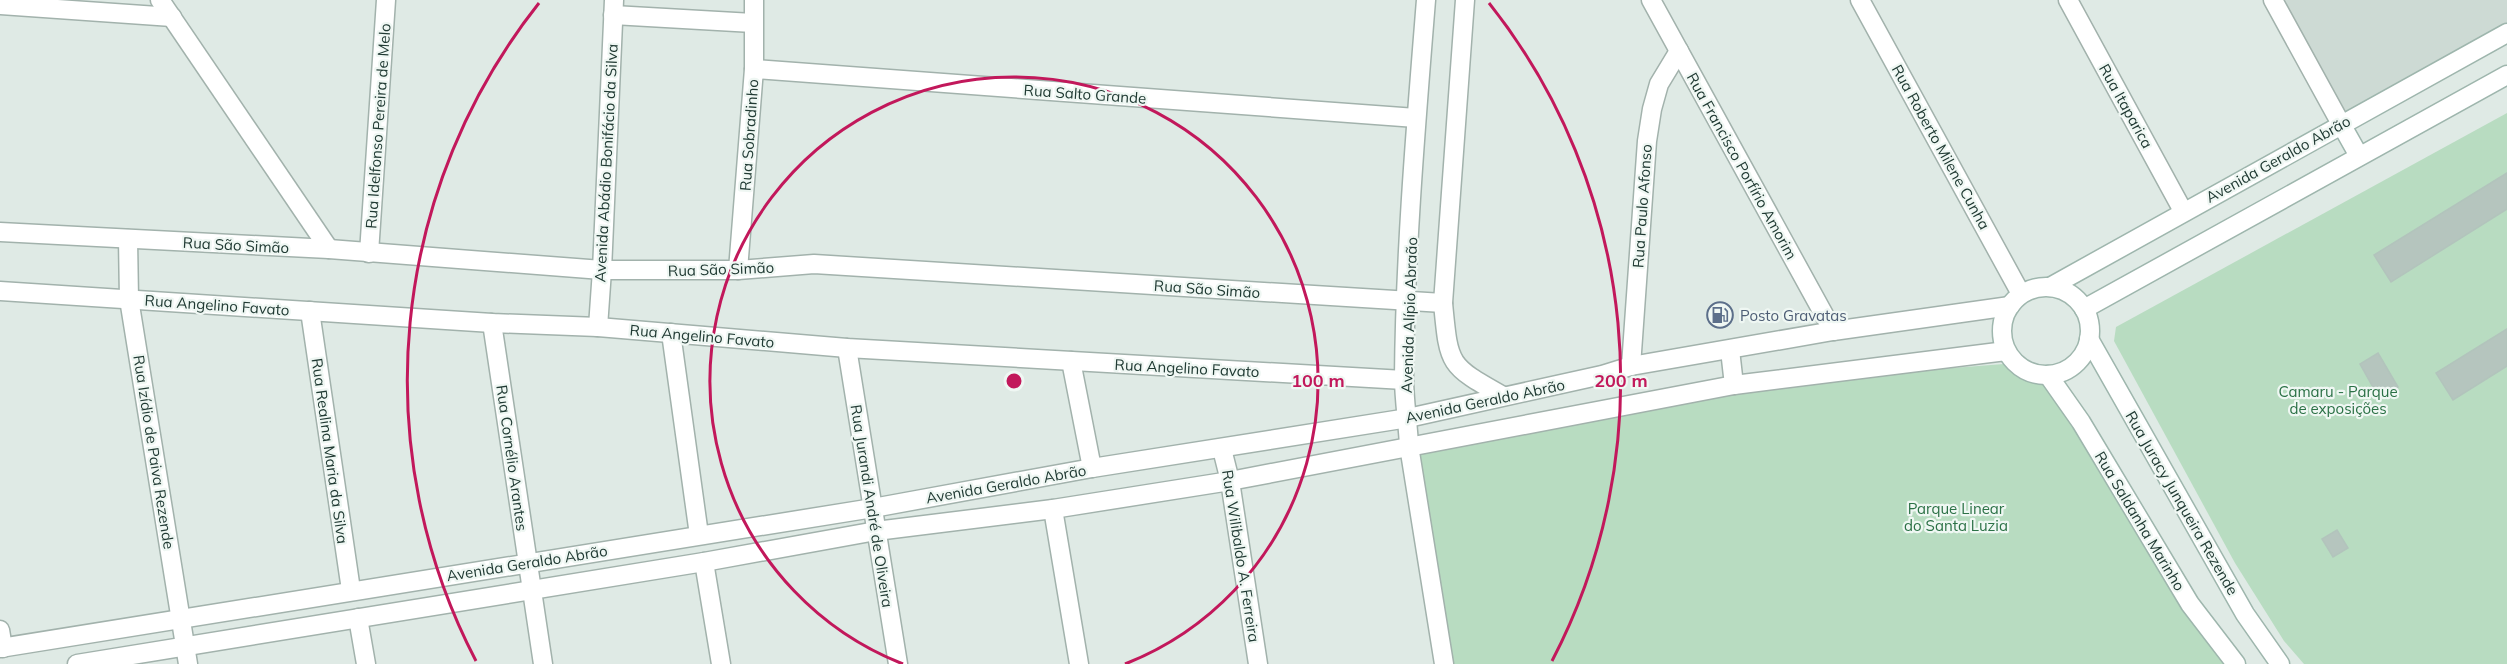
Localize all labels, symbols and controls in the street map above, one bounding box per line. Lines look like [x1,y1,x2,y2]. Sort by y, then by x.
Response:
street label: Rua Idelfonso Pereira de Melo [361,23,395,229]
street label: Avenida Abádio Bonifácio da Silva [590,43,622,283]
street label: Rua Roberto Milene Cunha [1888,61,1994,233]
street label: Rua Itaparica [2095,61,2157,151]
street label: Rua Francisco Porfírio Amorim [1683,69,1801,263]
street label: Rua Sobradinho [736,78,762,192]
street label: Rua Salto Grande [1023,80,1147,108]
street label: Avenida Geraldo Abrão [2202,111,2354,207]
street label: Rua Paulo Afonso [1628,143,1656,269]
street label: Rua São Simão [182,233,290,257]
street label: Avenida Alípio Abraão [1397,237,1421,393]
street label: Rua São Simão [667,258,775,280]
street label: Rua São Simão [1153,276,1261,302]
street label: Rua Angelino Favato [144,290,290,320]
fuel station icon: Posto Gravatas [1705,300,1735,330]
place label: Posto Gravatas [1740,306,1847,325]
street label: Rua Angelino Favato [629,320,775,352]
street label: Rua Izídio de Paiva Rezende [129,354,179,550]
street label: Rua Angelino Favato [1114,355,1260,381]
street label: Rua Realina Maria da Silva [308,357,352,545]
text: 100 m [1291,369,1345,392]
text: 200 m [1594,369,1648,392]
centre of rings [1004,371,1024,391]
street label: Avenida Geraldo Abrão [1404,375,1566,427]
park label: Camaru - Parque de exposições [2278,382,2398,418]
street label: Rua Cornélio Arantes [492,384,532,532]
street label: Rua Jurandi André de Oliveira [847,403,897,609]
street label: Rua Juracy Junqueira Rezende [2121,408,2243,598]
street label: Rua Saldanha Marinho [2091,448,2189,594]
street label: Avenida Geraldo Abrão [924,461,1088,507]
street label: Rua Wilibaldo A. Ferreira [1218,468,1264,644]
park label: Parque Linear do Santa Luzia [1904,499,2008,535]
street label: Avenida Geraldo Abrão [445,541,609,585]

